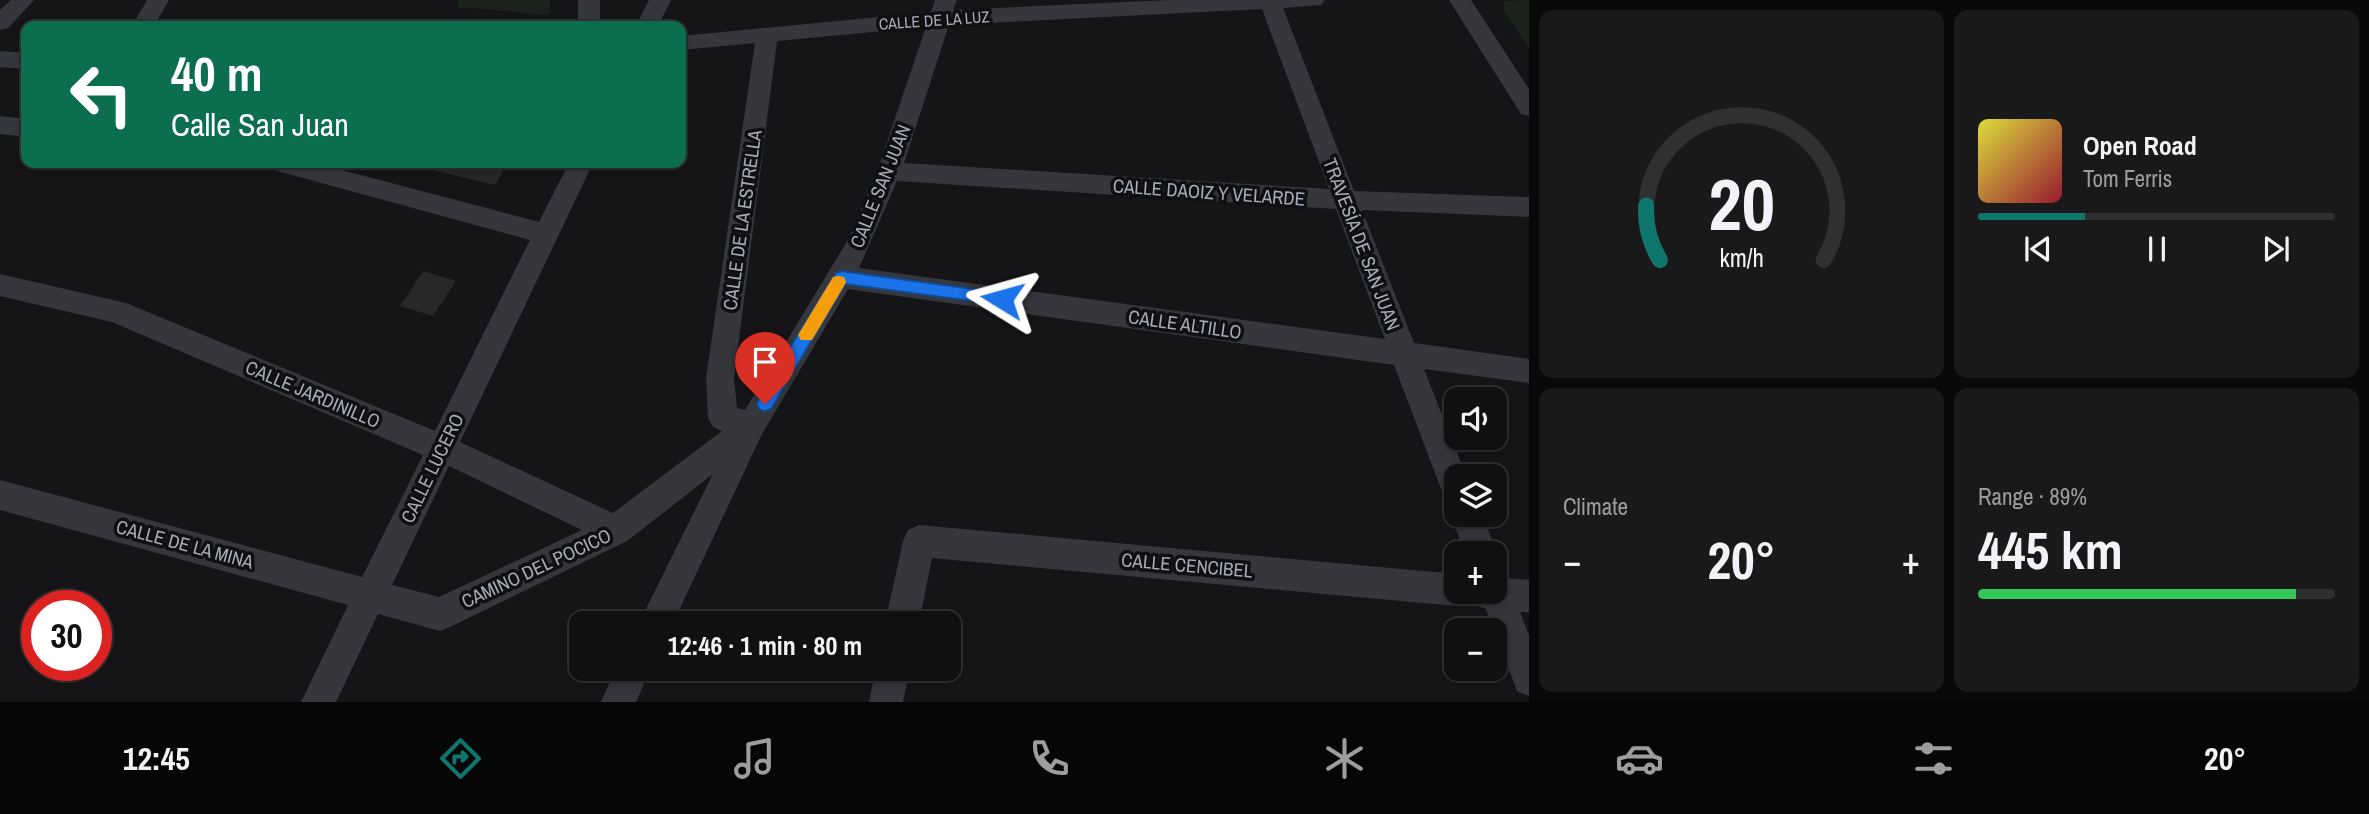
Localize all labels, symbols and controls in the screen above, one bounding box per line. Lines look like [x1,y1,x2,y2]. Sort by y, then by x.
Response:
street label: CALLE DE LA LUZ [878,5,990,35]
text: 40 m [171,40,263,106]
icon: left [56,49,147,140]
text: Calle San Juan [171,103,349,146]
street label: CALLE SAN JUAN [843,121,917,251]
street label: CALLE DE LA ESTRELLA [716,128,768,312]
text: Open Road [2083,128,2197,163]
street label: TRAVESÍA DE SAN JUAN [1317,154,1407,334]
text: 20 [1708,155,1775,253]
text: Tom Ferris [2083,163,2172,194]
street label: CALLE DAOIZ Y VELARDE [1112,172,1306,212]
icon: previous [2019,230,2057,268]
icon: pause [2138,230,2176,268]
icon: next [2257,230,2295,268]
text: km/h [1719,241,1764,275]
position arrow [965,262,1039,336]
street label: CALLE ALTILLO [1127,303,1243,345]
pin [735,332,795,404]
icon: arrive [746,343,784,381]
street label: CALLE JARDINILLO [242,354,384,434]
map controls [1444,387,1507,681]
button: sound [1444,387,1507,450]
street label: CALLE LUCERO [394,409,470,527]
button: layers [1444,464,1507,527]
text: Range · 89% [1978,481,2087,512]
text: Climate [1563,491,1628,522]
street label: CALLE DE LA MINA [113,513,257,575]
text: 445 km [1978,515,2123,585]
street label: CAMINO DEL POCICO [457,522,615,614]
text: 20° [1707,525,1776,595]
text: − [1563,535,1581,586]
text: + [1902,535,1920,586]
button: + [1444,541,1507,604]
street label: CALLE CENCIBEL [1120,546,1254,584]
speed limit sign: 30 [21,590,112,681]
button: − [1444,618,1507,681]
text: 12:46 · 1 min · 80 m [668,628,862,663]
icon: directions [436,734,485,783]
icon: music [730,734,779,783]
icon: phone [1025,734,1074,783]
icon: climate [1320,734,1369,783]
icon: car [1615,734,1664,783]
icon: filters [1909,734,1958,783]
text: 12:45 [123,737,190,780]
text: 20° [2204,737,2246,780]

